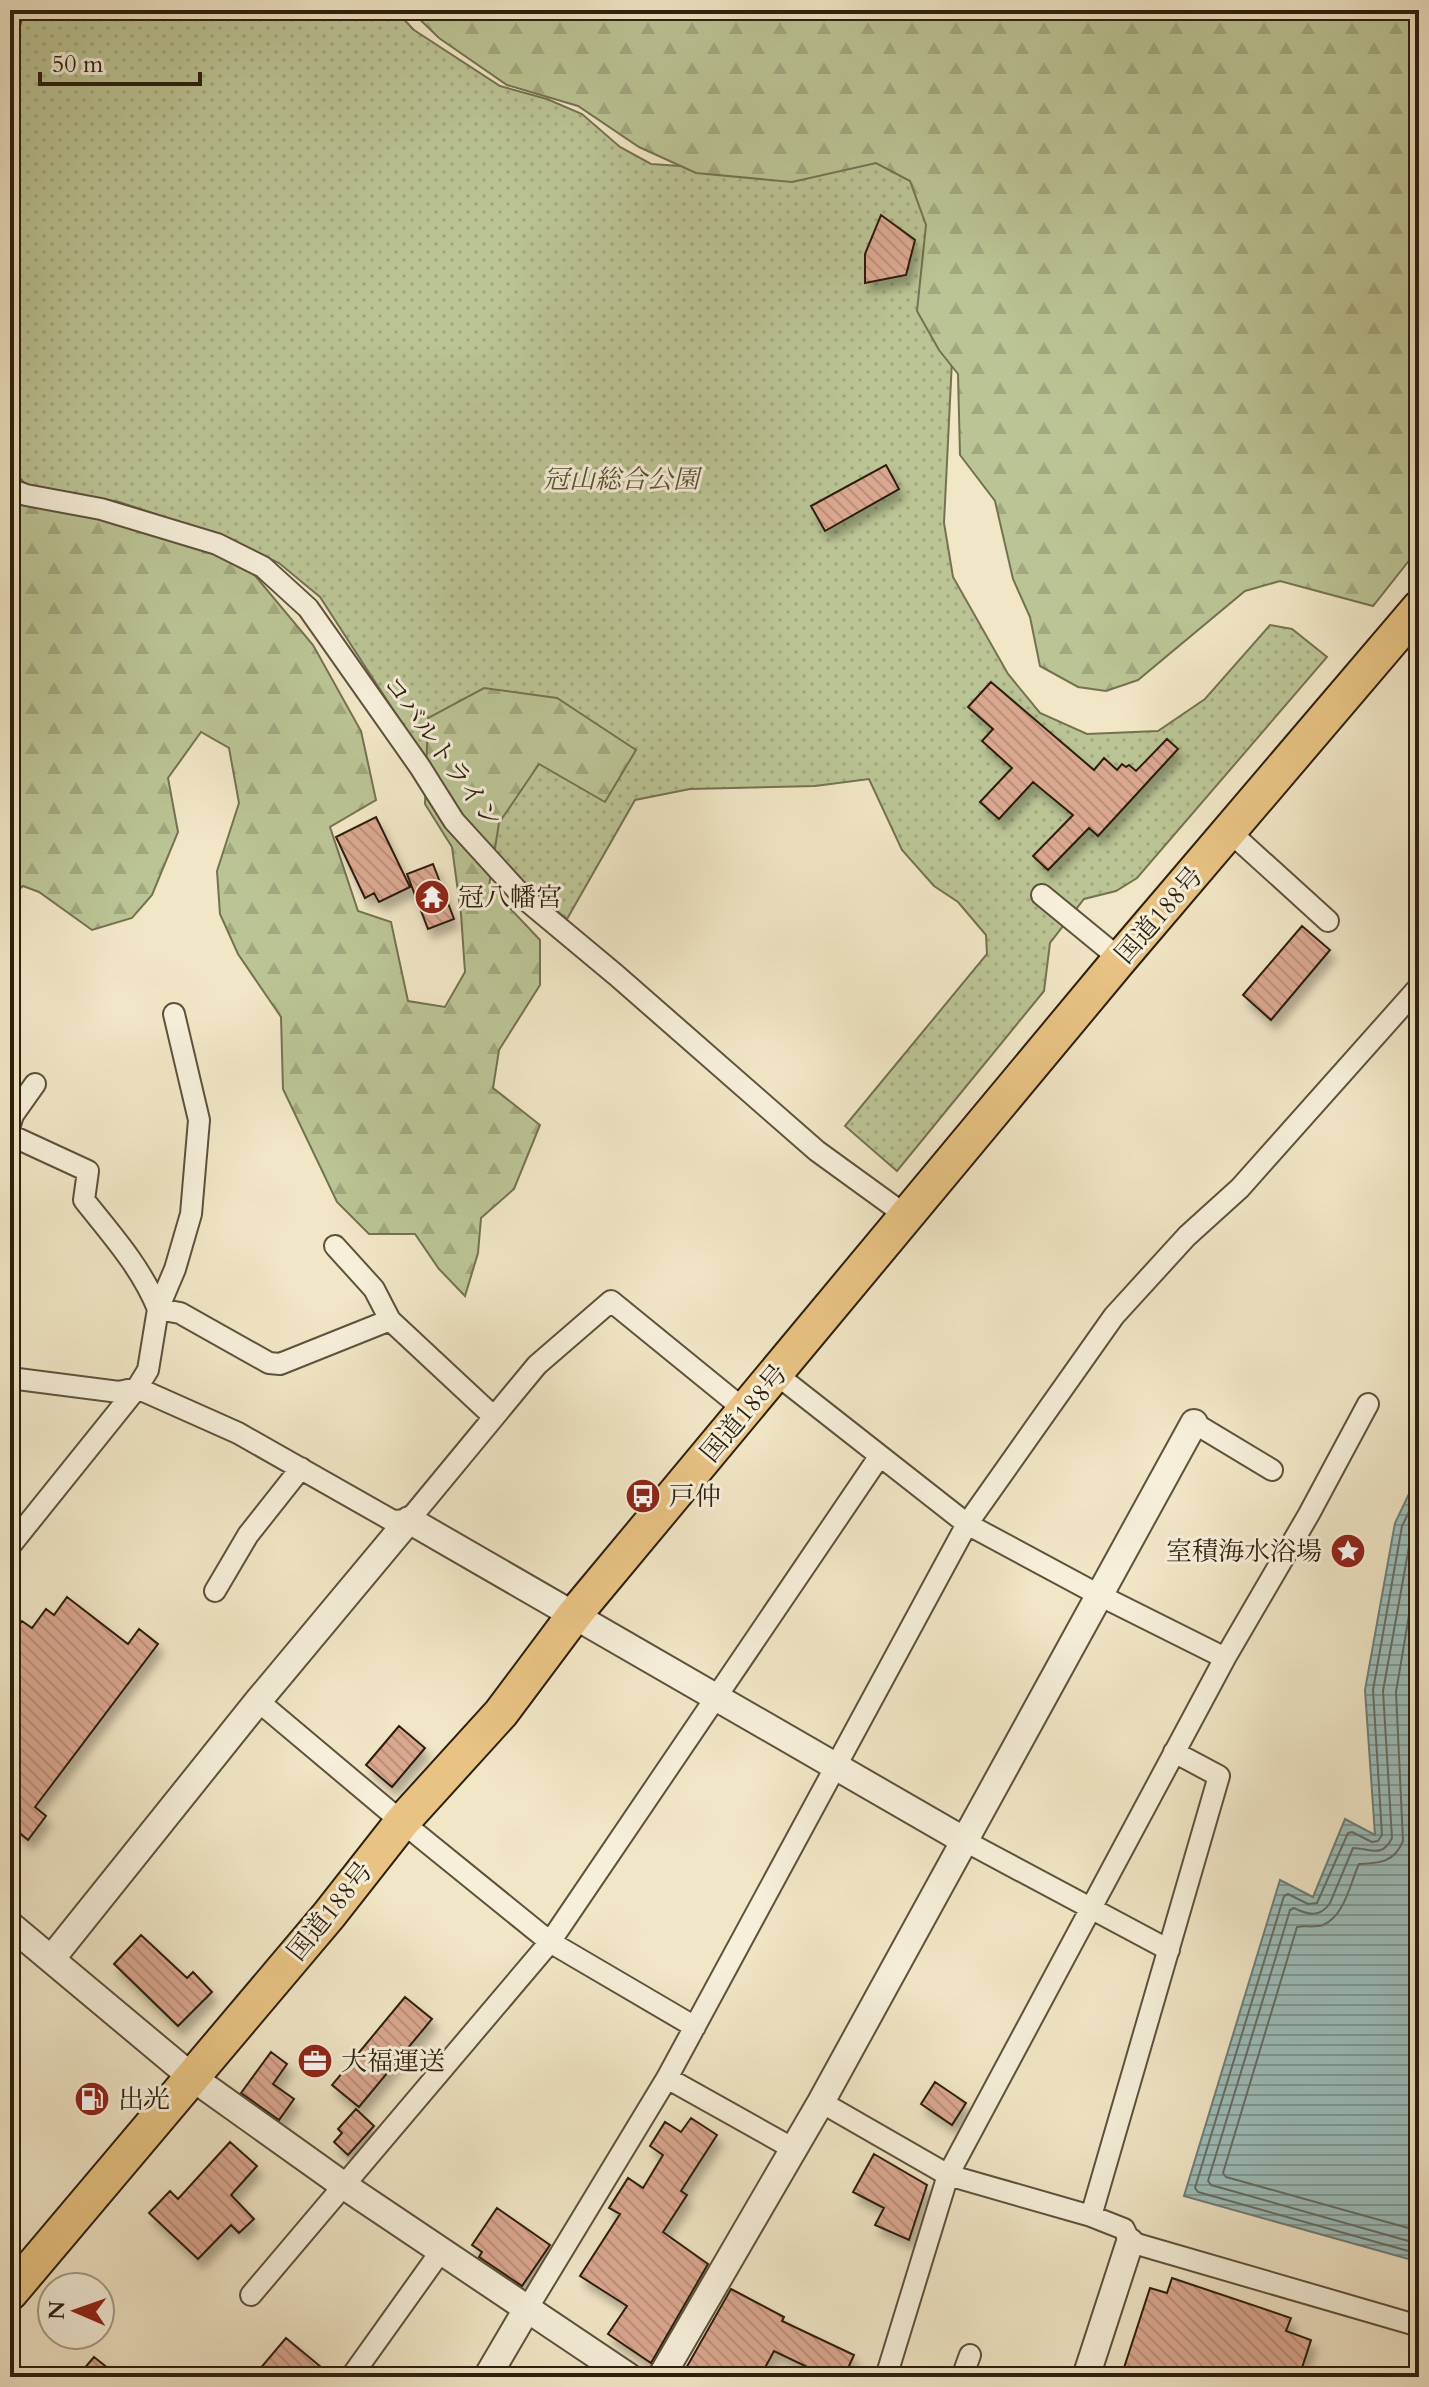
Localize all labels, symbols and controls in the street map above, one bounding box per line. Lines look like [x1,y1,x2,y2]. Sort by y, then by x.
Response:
scale bar [40,36,200,86]
text: 50 m [52,48,104,81]
park label: 冠山総合公園 [543,462,703,497]
street label: コバルトライン [375,668,509,836]
street label: 国道188号 [1107,859,1211,971]
temple icon: 冠八幡宮 [413,878,451,916]
place label: 冠八幡宮 [458,880,562,915]
street label: 国道188号 [693,1357,795,1469]
bus stop icon: 戸仲 [624,1477,662,1515]
place label: 戸仲 [669,1479,721,1514]
place icon: 室積海水浴場 [1329,1532,1367,1570]
place label: 室積海水浴場 [1166,1534,1322,1569]
street label: 国道188号 [279,1854,381,1968]
office icon: 大福運送 [296,2042,334,2080]
place label: 大福運送 [341,2044,445,2079]
fuel station icon: 出光 [73,2080,111,2118]
place label: 出光 [118,2082,170,2117]
north arrow [36,2271,116,2351]
text: N [42,2300,72,2320]

